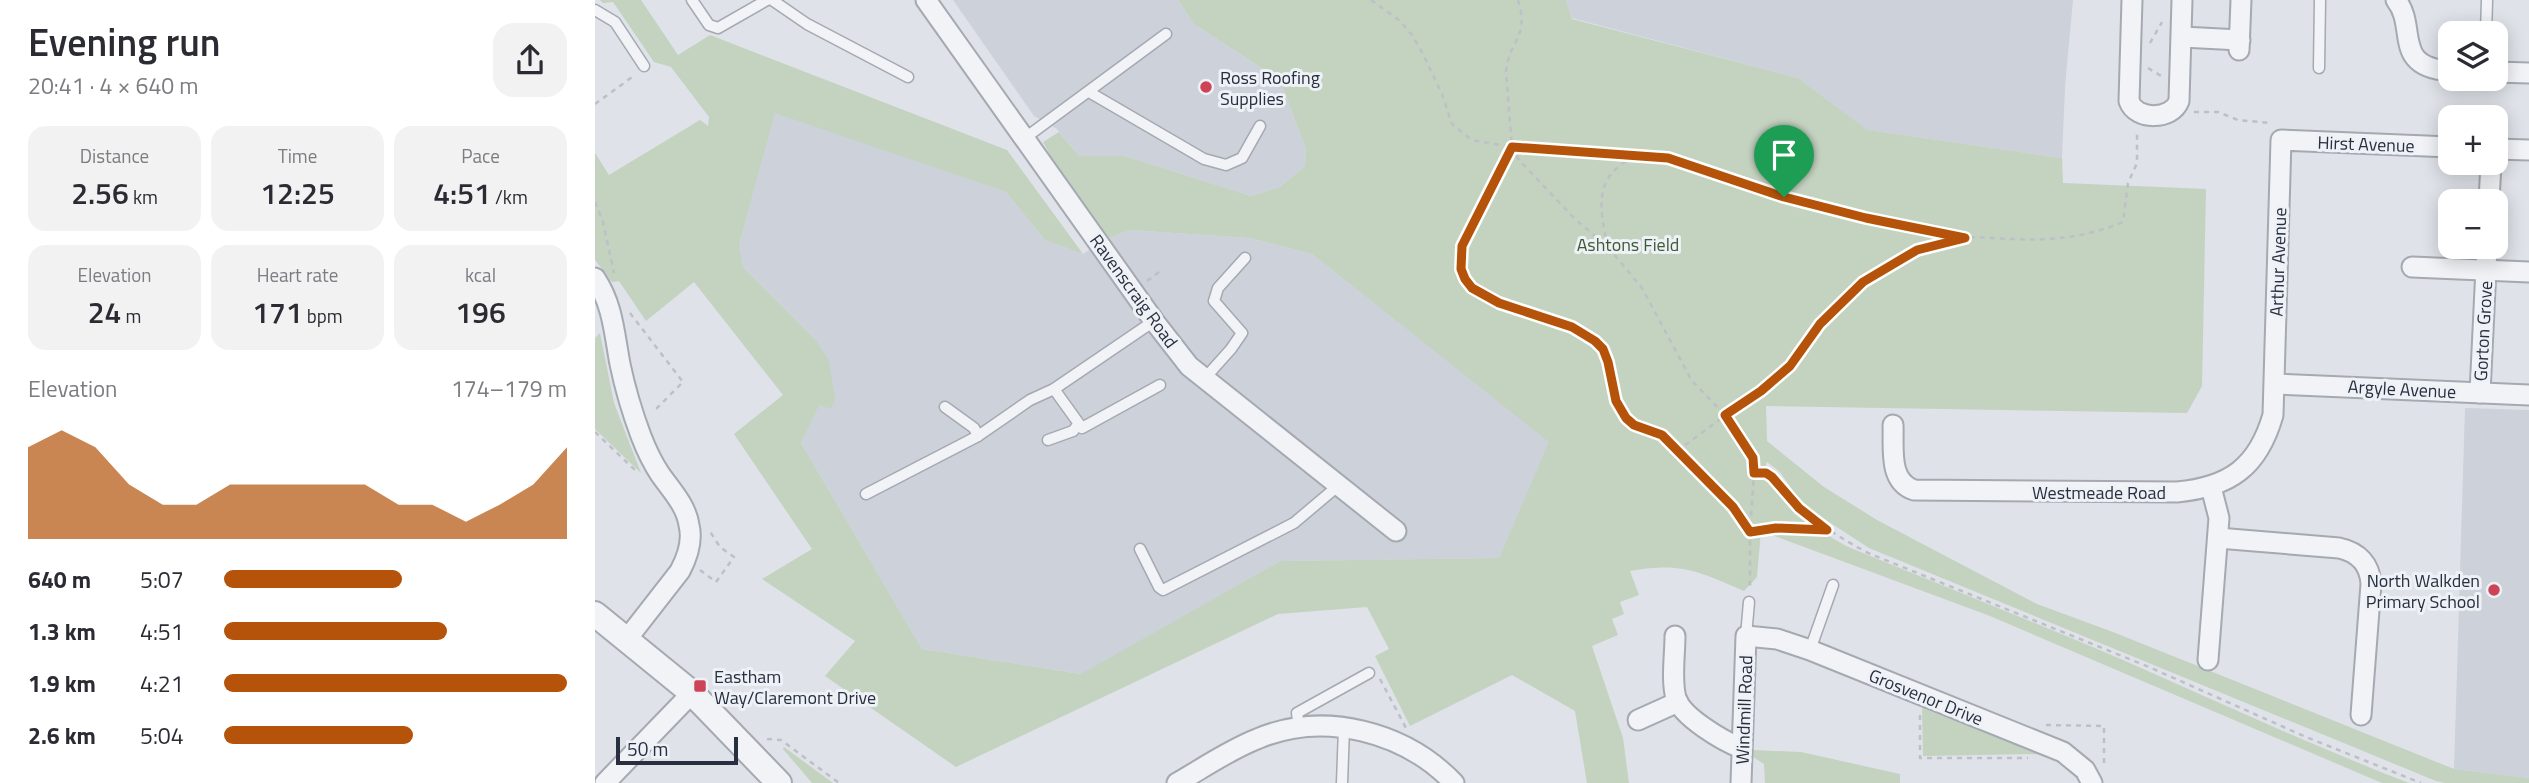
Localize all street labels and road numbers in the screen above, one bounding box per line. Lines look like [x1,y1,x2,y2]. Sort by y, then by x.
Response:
street label: Hirst Avenue [2317,129,2415,159]
street label: Arthur Avenue [2263,207,2293,317]
street label: Ravenscraig Road [1083,229,1185,353]
street label: Gorton Grove [2467,280,2499,382]
street label: Argyle Avenue [2347,373,2457,405]
street label: Westmeade Road [2032,479,2166,506]
street label: Windmill Road [1729,655,1759,765]
street label: Grosvenor Drive [1865,662,1987,732]

